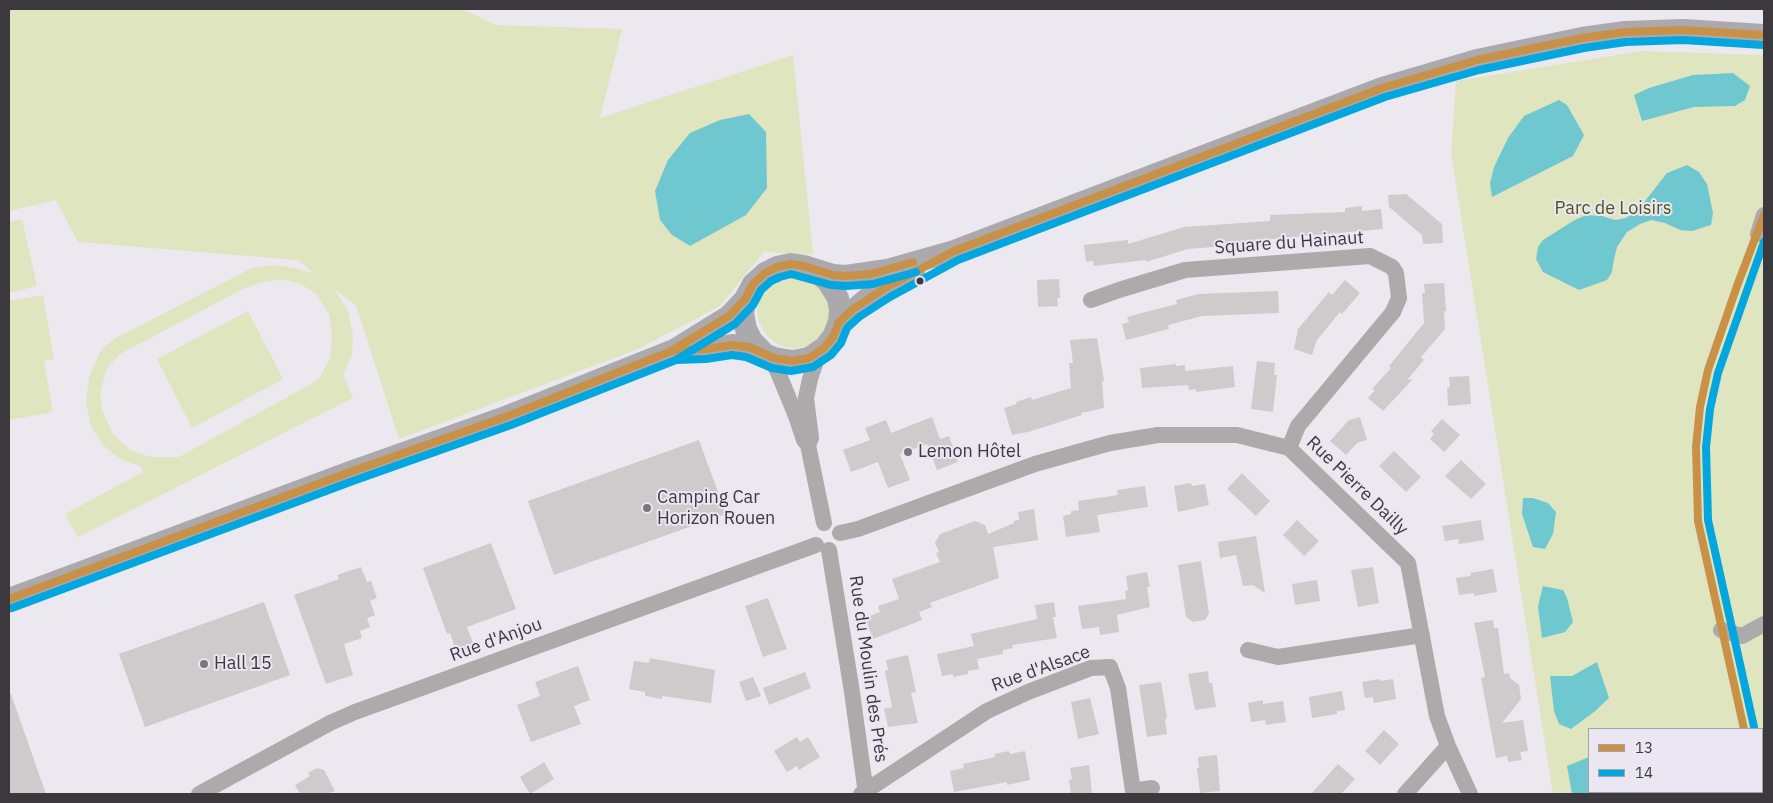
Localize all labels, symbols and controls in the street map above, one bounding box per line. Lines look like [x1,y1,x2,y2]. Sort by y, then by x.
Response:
park label: Parc de Loisirs [1555,198,1671,220]
street label: Square du Hainaut [1214,227,1364,259]
unlabelled marker [915,276,925,286]
street label: Rue Pierre Dailly [1302,432,1412,540]
place label: Lemon Hôtel [918,441,1021,463]
marker: Lemon Hôtel [902,446,914,458]
place label: Camping Car Horizon Rouen [657,487,775,530]
marker: Camping Car Horizon Rouen [641,502,653,514]
street label: Rue du Moulin des Prés [844,574,892,764]
street label: Rue d'Anjou [447,613,545,667]
street label: Rue d'Alsace [989,641,1093,697]
place label: Hall 15 [214,653,272,675]
marker: Hall 15 [198,658,210,670]
legend [1588,728,1763,793]
text: 13 [1635,738,1653,757]
text: 14 [1635,763,1653,782]

